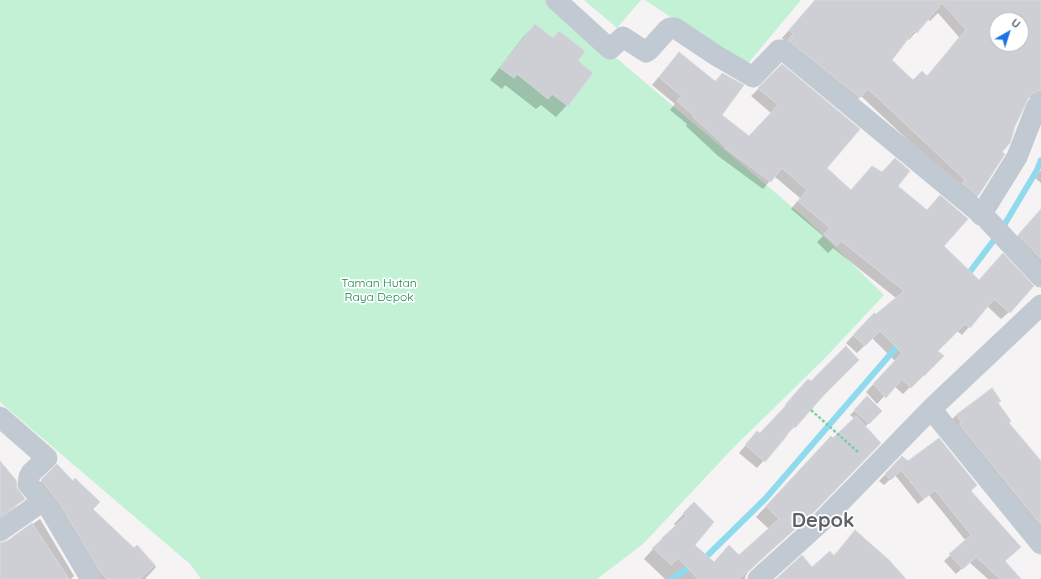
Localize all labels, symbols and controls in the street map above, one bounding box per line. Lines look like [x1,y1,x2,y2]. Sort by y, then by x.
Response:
north arrow [989,12,1029,52]
text: U [1008,16,1023,31]
park label: Taman Hutan Raya Depok [341,276,417,304]
district label: Depok [792,509,854,533]

